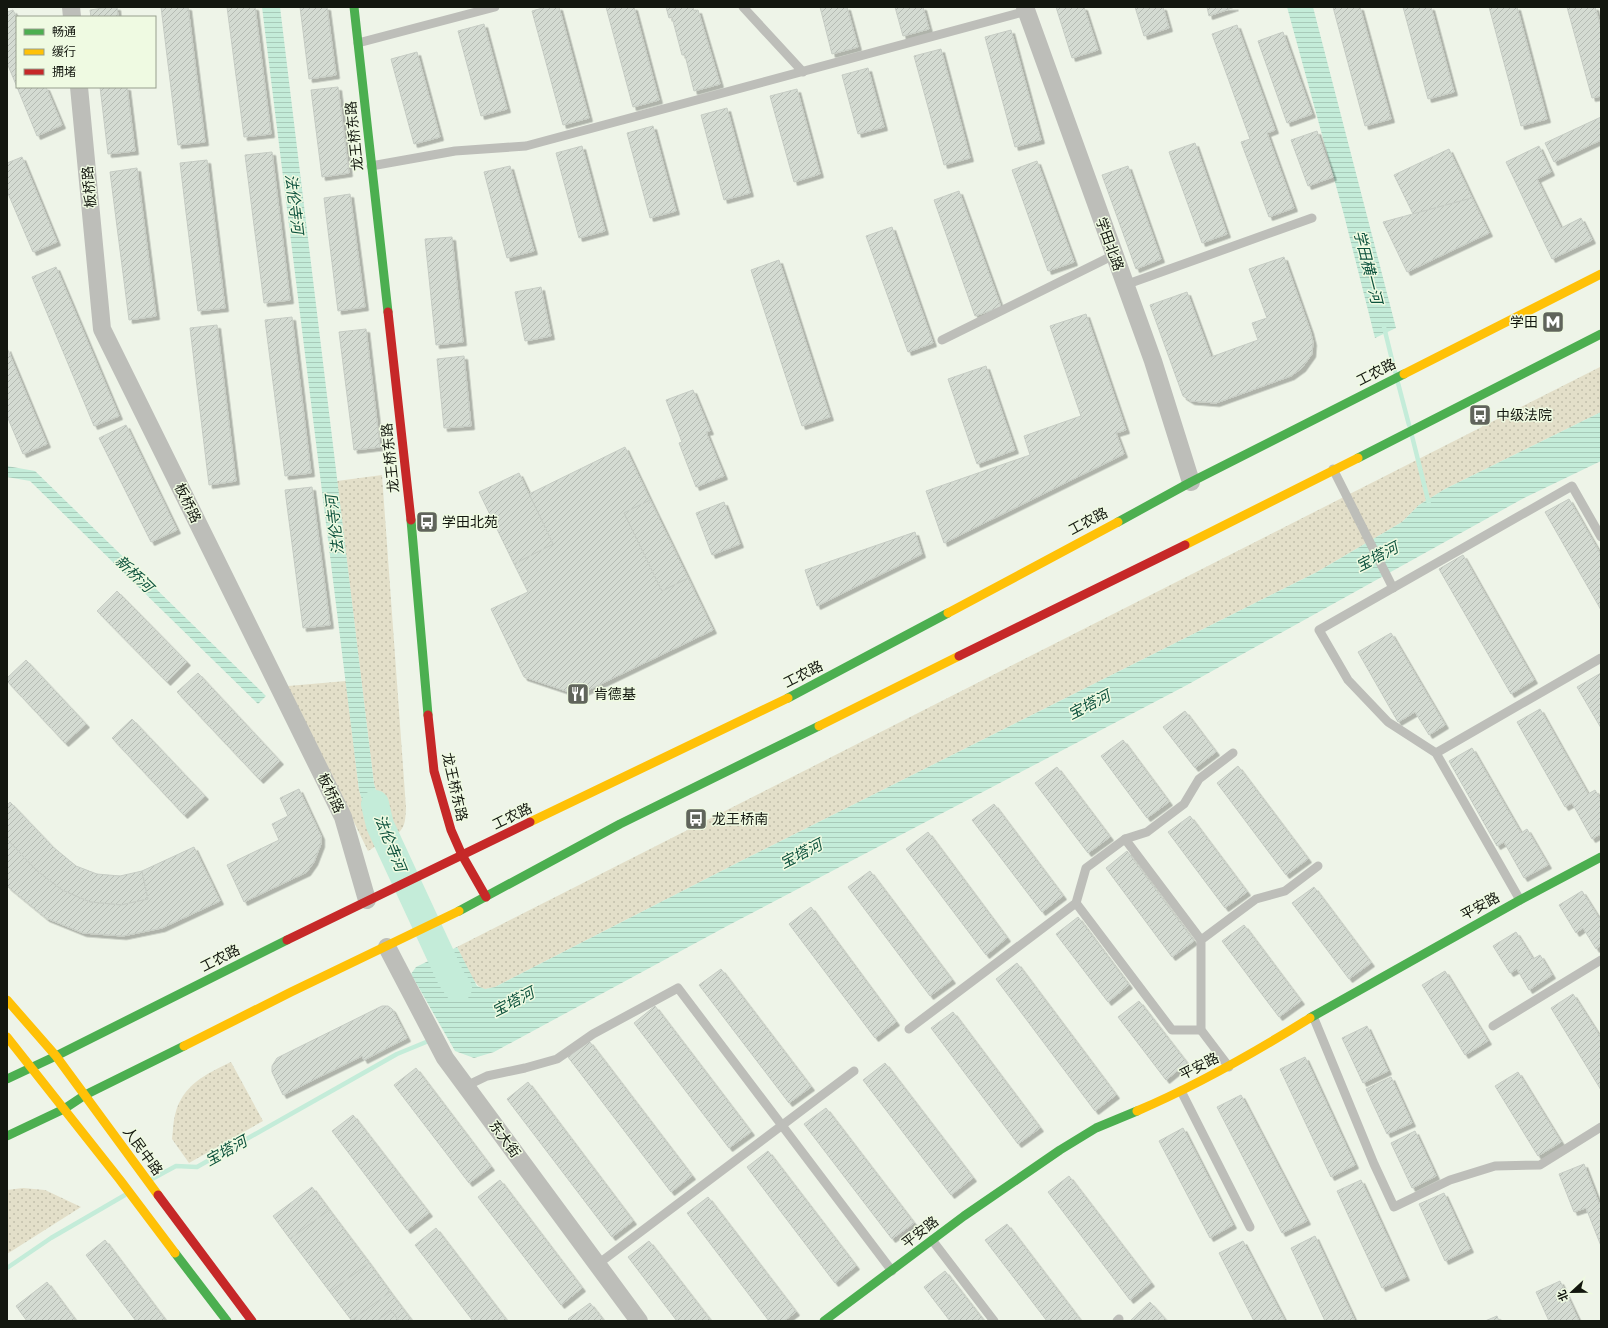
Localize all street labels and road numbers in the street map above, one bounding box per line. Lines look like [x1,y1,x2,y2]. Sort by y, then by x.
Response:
street label: 龙王桥东路 [341,100,366,172]
street label: 板桥路 [78,165,99,209]
street label: 学田北路 [1093,215,1128,273]
street label: 工农路 [1353,354,1398,389]
street label: 龙王桥东路 [377,422,402,494]
street label: 板桥路 [172,480,205,525]
street label: 工农路 [1065,503,1110,538]
street label: 工农路 [780,656,825,691]
street label: 龙王桥东路 [439,751,472,823]
street label: 板桥路 [315,770,348,815]
street label: 工农路 [489,799,534,832]
street label: 平安路 [1457,888,1502,923]
street label: 工农路 [197,940,242,975]
street label: 平安路 [1176,1048,1221,1083]
street label: 东大街 [486,1117,525,1161]
street label: 人民中路 [120,1123,167,1178]
street label: 平安路 [898,1212,941,1251]

